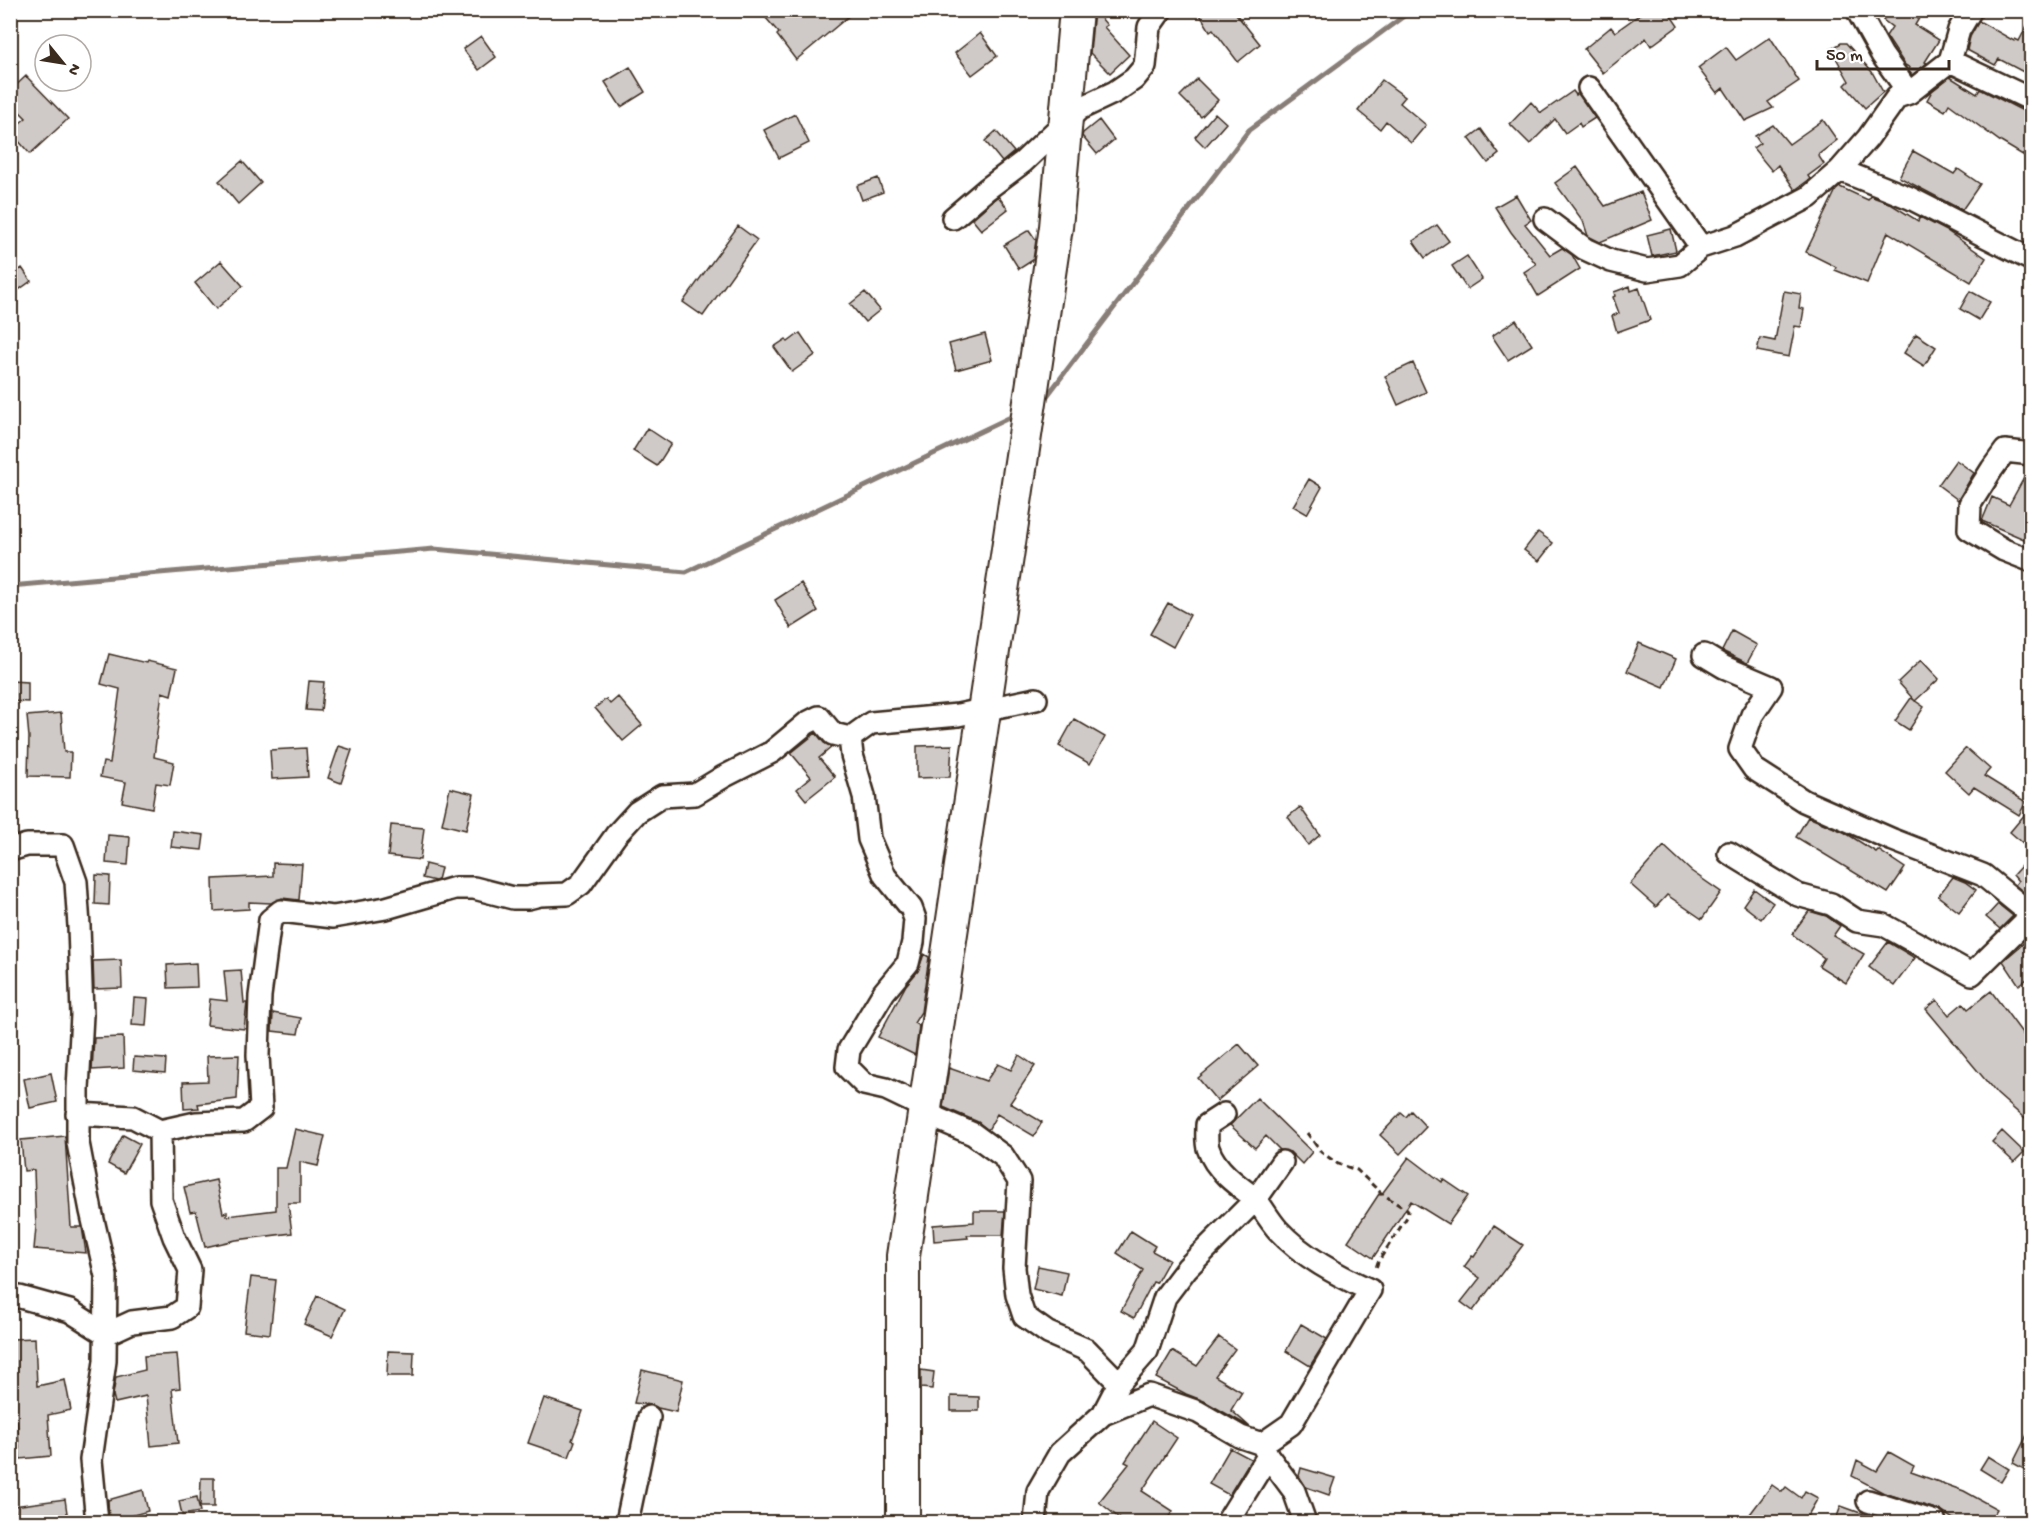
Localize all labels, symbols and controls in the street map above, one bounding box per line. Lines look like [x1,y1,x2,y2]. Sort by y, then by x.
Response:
north arrow [33,33,93,93]
scale bar [1817,33,1949,71]
text: 50 m [1826,46,1863,67]
text: N [62,59,84,78]

